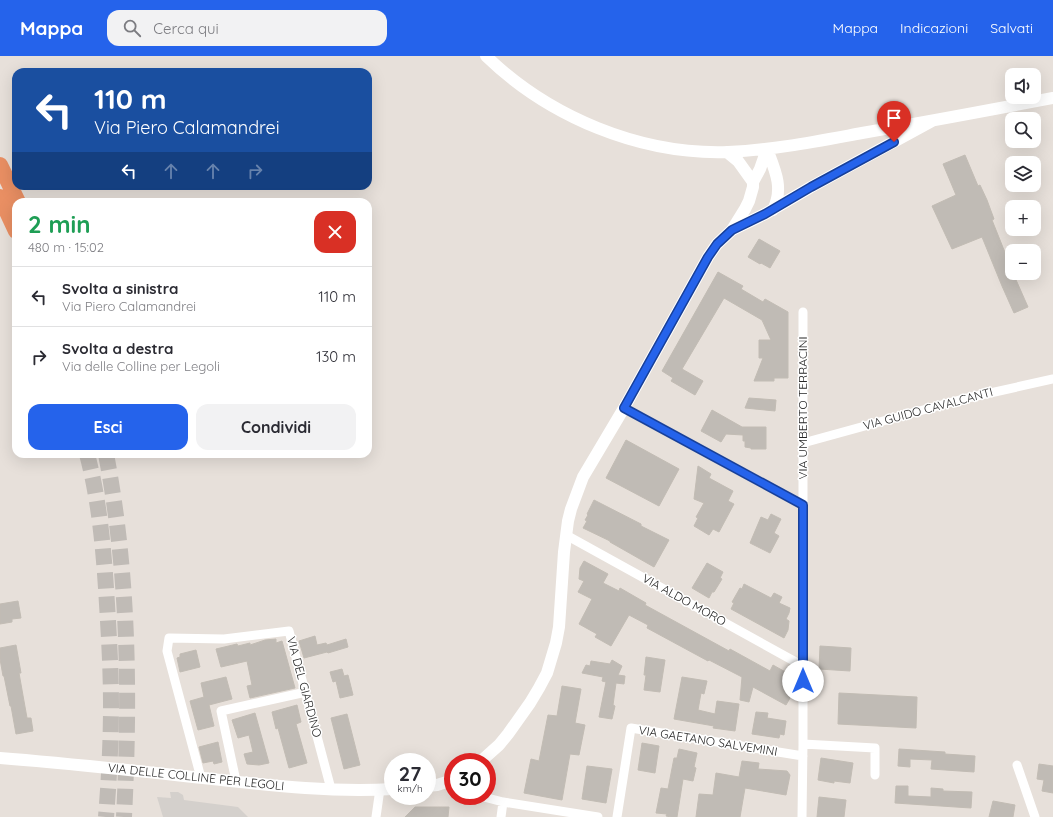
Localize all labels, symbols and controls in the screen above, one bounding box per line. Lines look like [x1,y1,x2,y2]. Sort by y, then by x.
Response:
search box [107,10,387,46]
text: Mappa [20,16,83,40]
icon: search [121,17,143,39]
text: Cerca qui [153,19,219,38]
text: Mappa [833,19,878,37]
text: Indicazioni [900,19,968,37]
text: Salvati [990,19,1033,37]
map controls [1005,68,1041,280]
button: sound [1005,68,1041,104]
text: 110 m [94,81,167,116]
icon: left [28,84,80,136]
pin [877,101,911,142]
icon: arrive [883,107,905,129]
button: search [1005,112,1041,148]
text: Via Piero Calamandrei [94,116,280,139]
button: layers [1005,156,1041,192]
icon: left [118,160,140,182]
icon: ahead [160,160,182,182]
icon: ahead [202,160,224,182]
icon: right [244,160,266,182]
button: + [1005,200,1041,236]
text: 2 min [28,209,90,239]
button: close [314,211,356,253]
text: 480 m · 15:02 [28,239,104,255]
button: − [1005,244,1041,280]
text: Svolta a sinistra [62,279,178,298]
icon: left [28,286,50,308]
text: 110 m [318,287,356,306]
text: Via Piero Calamandrei [62,298,196,314]
street label: VIA UMBERTO TERRACINI [795,337,810,479]
text: Svolta a destra [62,339,173,358]
icon: right [28,346,50,368]
text: 130 m [316,347,356,366]
text: Via delle Colline per Legoli [62,358,220,374]
street label: VIA GUIDO CAVALCANTI [861,384,994,433]
button: Esci [28,404,188,450]
button: Condividi [196,404,356,450]
street label: VIA ALDO MORO [640,570,729,629]
street label: VIA DEL GIARDINO [284,635,325,739]
position arrow [782,660,824,702]
street label: VIA GAETANO SALVEMINI [638,722,779,759]
speed limit sign: 30 [444,753,496,805]
street label: VIA DELLE COLLINE PER LEGOLI [107,760,285,793]
text: 27 [399,761,421,786]
text: km/h [397,782,423,795]

